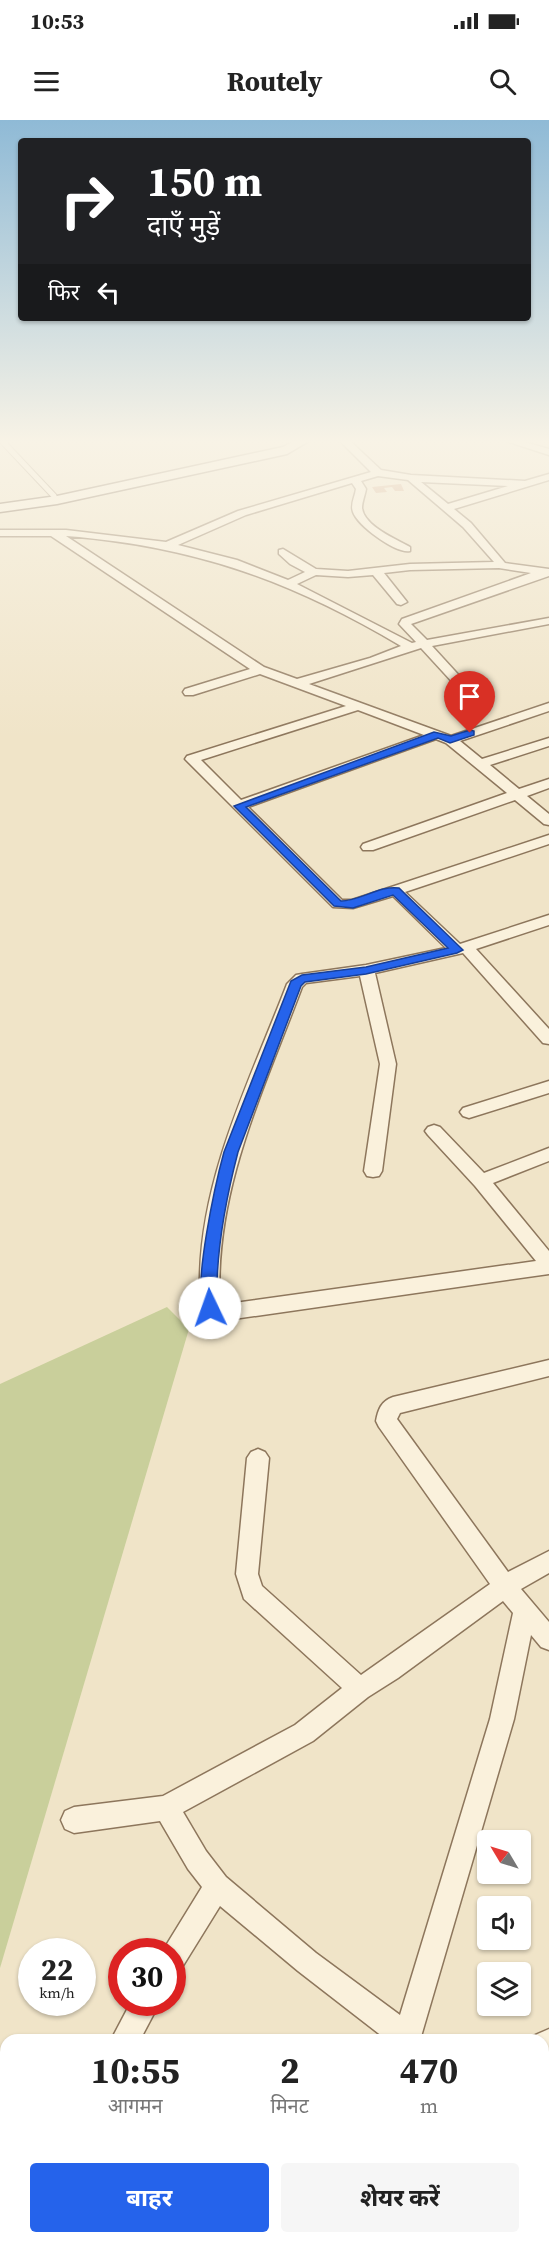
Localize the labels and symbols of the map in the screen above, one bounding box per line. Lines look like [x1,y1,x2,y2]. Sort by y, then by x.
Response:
pin [444,671,495,733]
position arrow [178,1276,242,1340]
north arrow [477,1830,531,1884]
speed limit sign: 30 [108,1938,186,2016]

